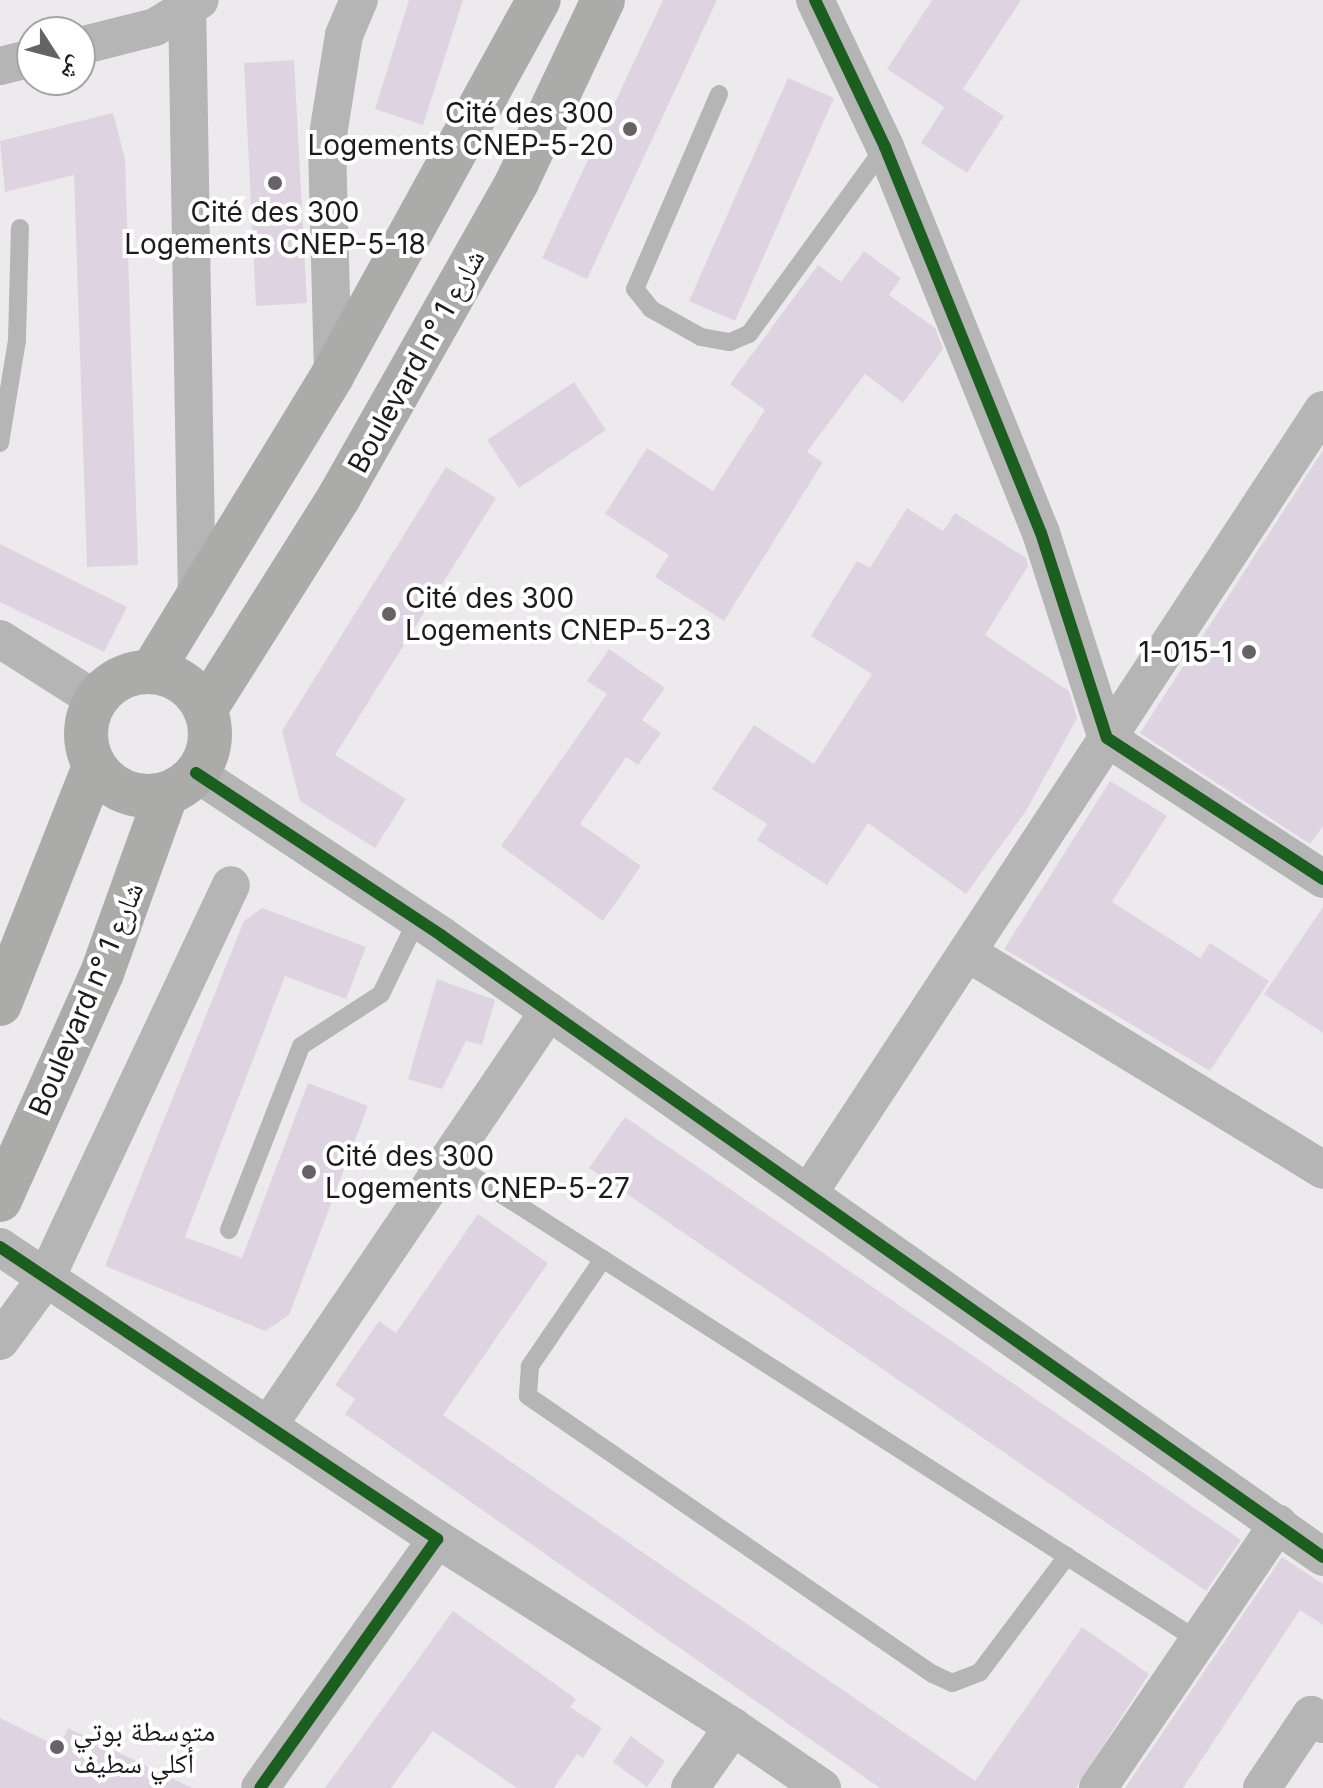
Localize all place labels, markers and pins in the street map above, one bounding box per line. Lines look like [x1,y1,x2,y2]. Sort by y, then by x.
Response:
place label: Cité des 300 Logements CNEP-5-20 [307,96,614,162]
marker: Cité des 300 Logements CNEP-5-20 [621,120,639,138]
marker: Cité des 300 Logements CNEP-5-18 [266,174,284,192]
place label: Cité des 300 Logements CNEP-5-18 [124,195,426,261]
place label: Cité des 300 Logements CNEP-5-23 [405,581,711,647]
marker: Cité des 300 Logements CNEP-5-23 [380,605,398,623]
place label: 1-015-1 [1138,635,1233,669]
marker: 1-015-1 [1240,643,1258,661]
place label: Cité des 300 Logements CNEP-5-27 [325,1139,630,1205]
marker: Cité des 300 Logements CNEP-5-27 [300,1163,318,1181]
place label: متوسطة بوتي أكلي سطيف [73,1714,215,1780]
marker: متوسطة بوتي أكلي سطيف [48,1738,66,1756]

